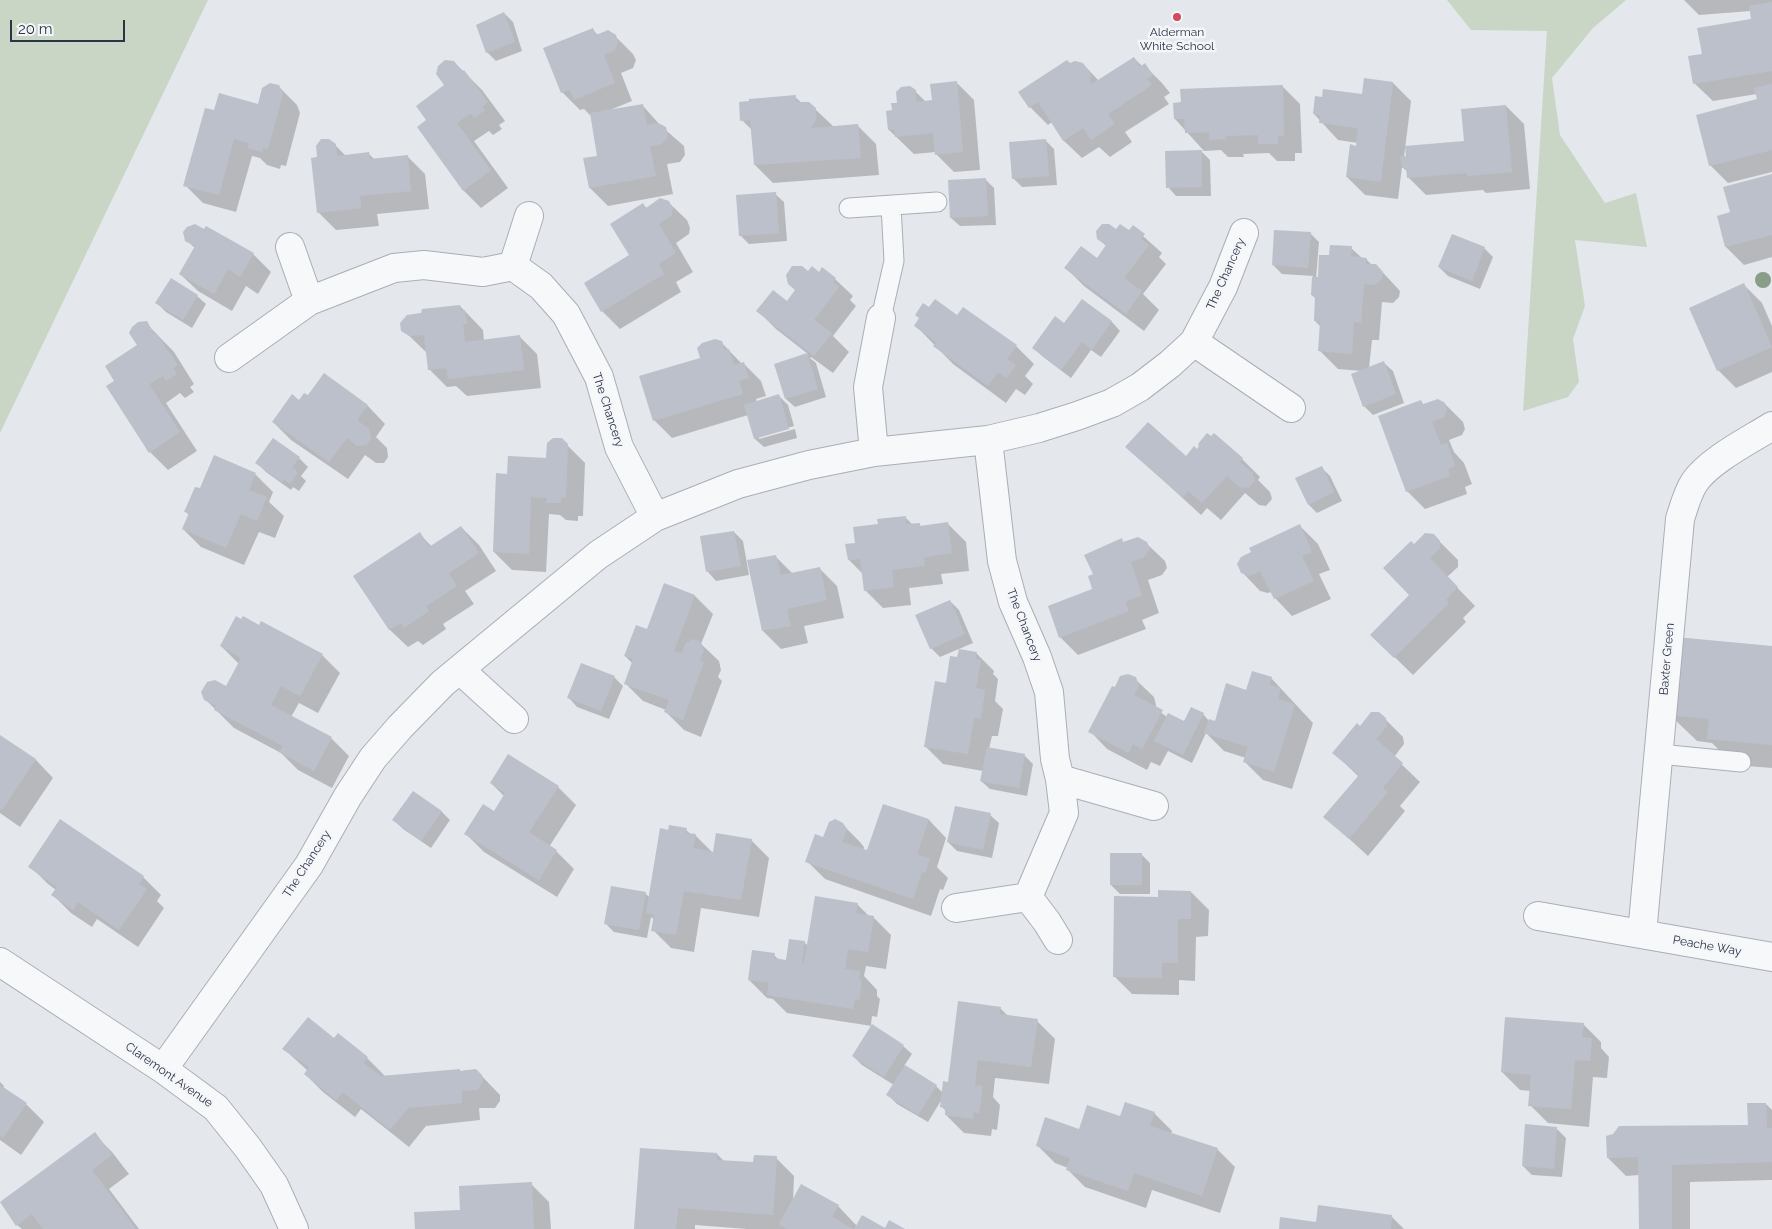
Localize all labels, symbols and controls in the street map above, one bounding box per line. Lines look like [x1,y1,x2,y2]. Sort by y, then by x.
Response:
scale bar [12,10,128,42]
marker: Alderman White School [1171,11,1183,23]
text: 20 m [18,20,53,38]
place label: Alderman White School [1140,25,1214,53]
street label: The Chancery [1204,236,1248,312]
street label: The Chancery [589,371,627,449]
street label: The Chancery [1003,586,1045,664]
street label: Baxter Green [1657,622,1677,696]
street label: The Chancery [280,828,334,900]
street label: Peache Way [1672,933,1742,959]
street label: Claremont Avenue [123,1039,215,1111]

